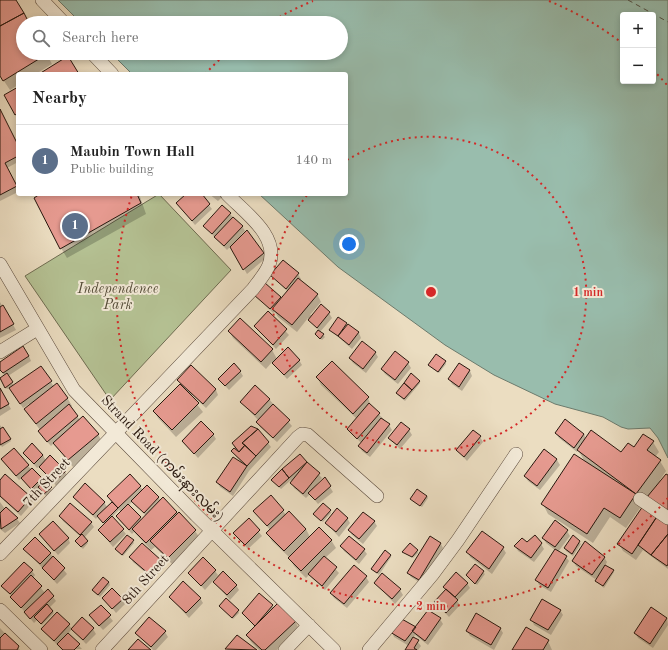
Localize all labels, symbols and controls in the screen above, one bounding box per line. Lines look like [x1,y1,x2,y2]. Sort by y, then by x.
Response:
map controls [620,12,656,84]
button: + [620,12,656,48]
search box [16,16,348,60]
icon: search [30,27,52,49]
text: Search here [62,31,139,46]
button: − [620,48,656,84]
text: Nearby [32,90,87,107]
text: Maubin Town Hall [70,145,195,160]
text: 1 [41,154,49,167]
text: 140 m [295,154,332,167]
text: Public building [70,163,154,176]
pin: 1 [62,211,88,241]
your location [339,234,359,254]
park label: Independence Park [77,282,159,312]
centre of rings [424,285,438,299]
text: 1 min [573,287,603,299]
street label: Strand Road (ကမ်းနားလမ်း) [95,390,229,527]
street label: 7th Street [21,455,73,510]
street label: 8th Street [120,552,172,607]
text: 2 min [416,601,446,613]

